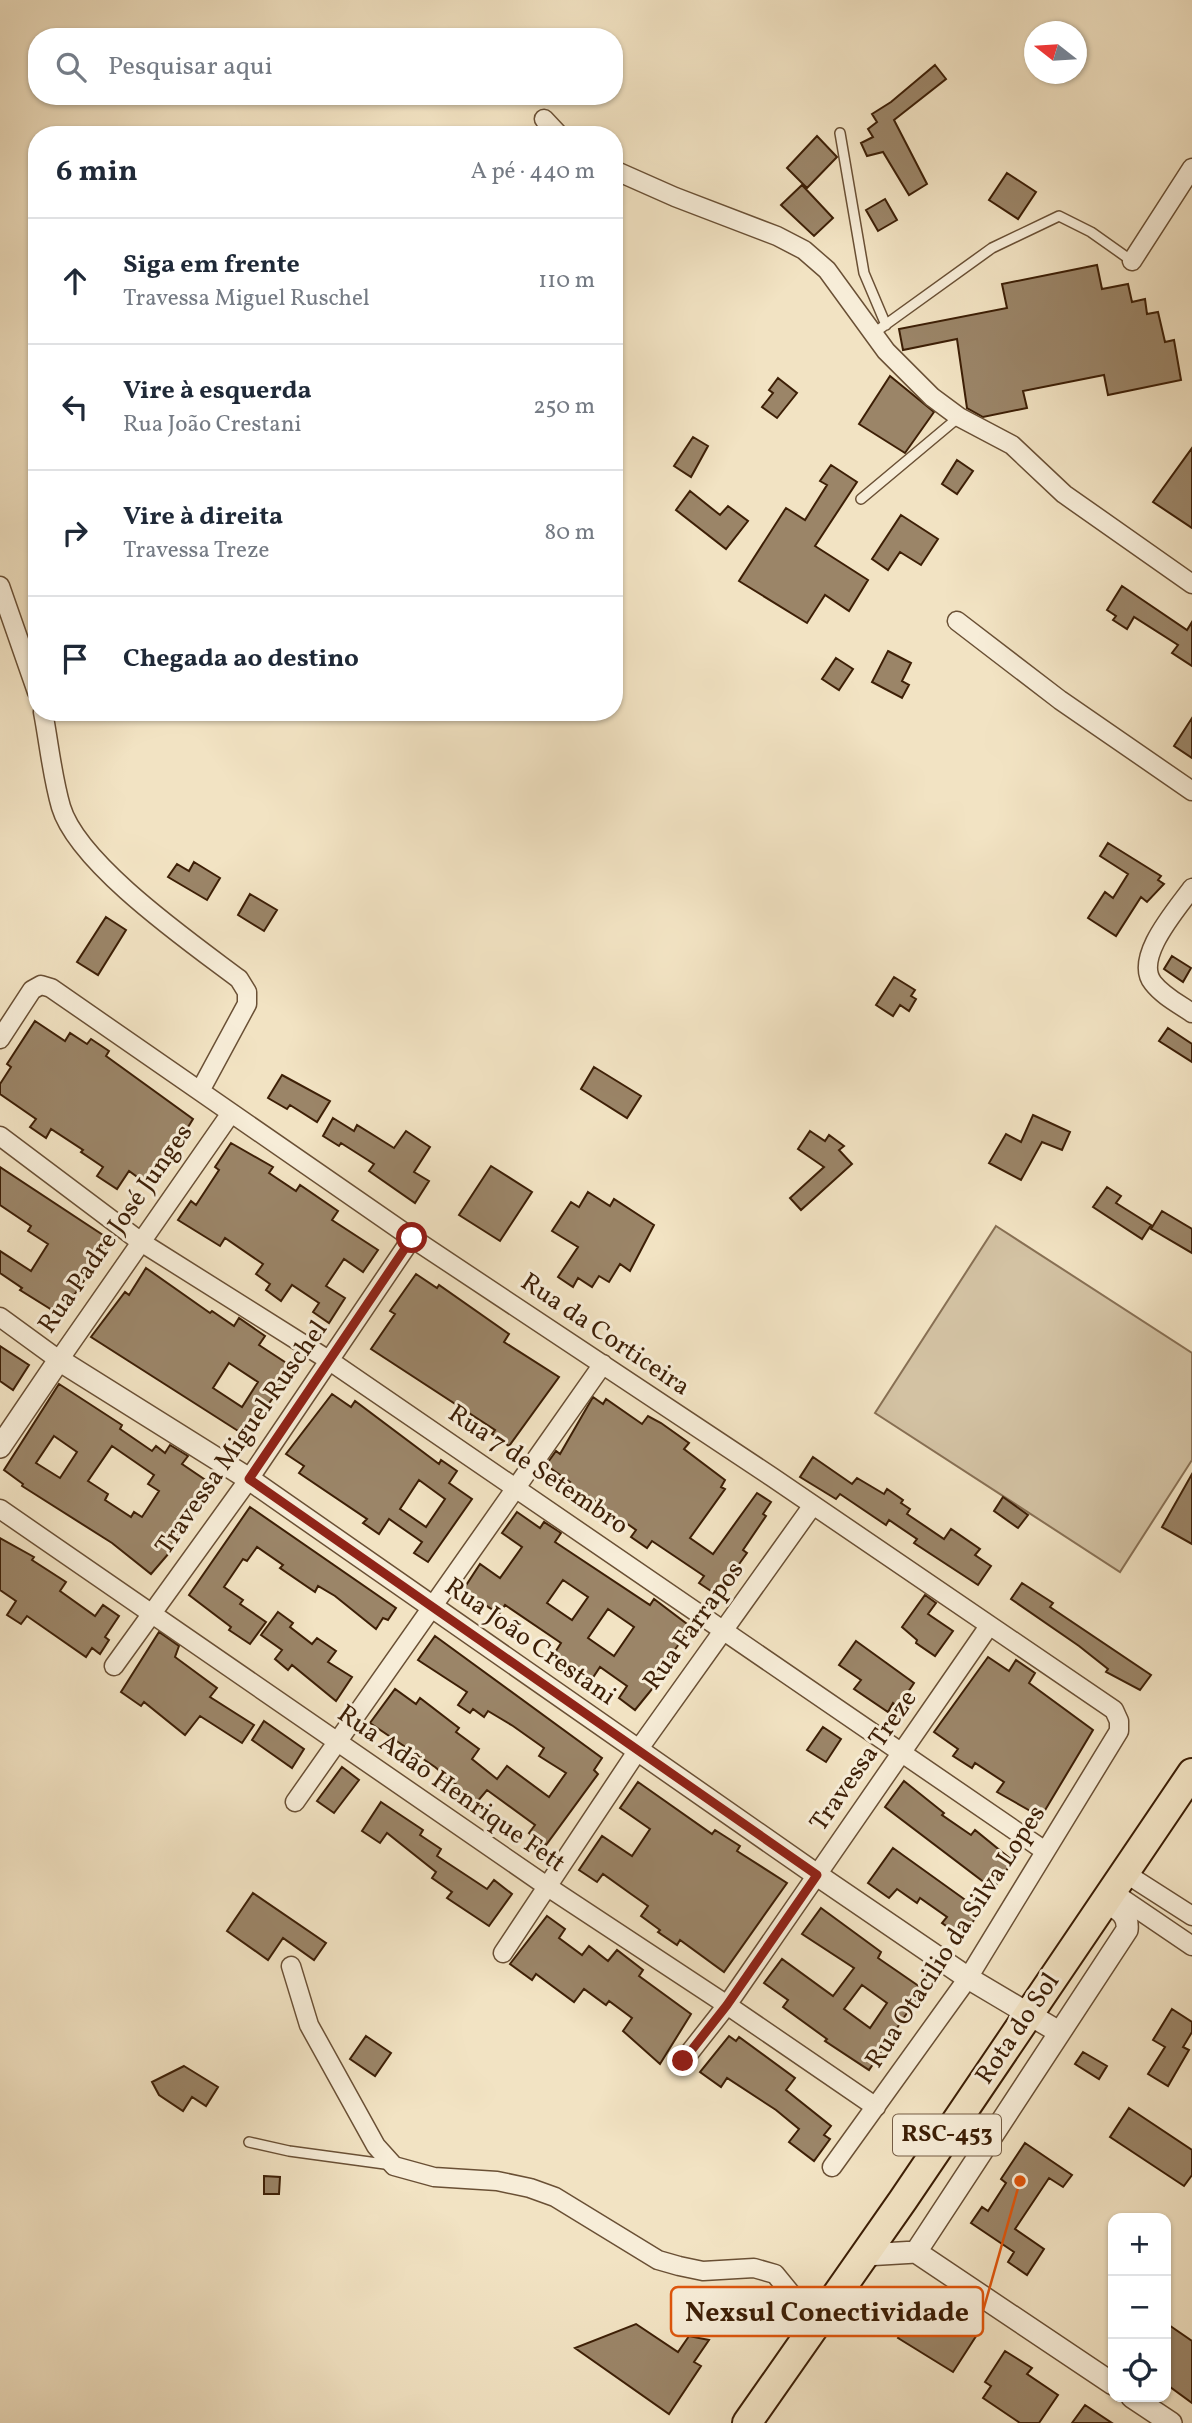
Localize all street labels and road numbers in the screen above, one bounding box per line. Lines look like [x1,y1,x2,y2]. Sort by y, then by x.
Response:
street label: Rua Padre José Junges [30,1117,202,1341]
street label: Rua da Corticeira [513,1265,697,1405]
street label: Travessa Miguel Ruschel [147,1313,337,1563]
street label: Rua 7 de Setembro [441,1396,635,1544]
street label: Rua Farrapos [635,1554,753,1698]
street label: Rua João Crestani [437,1569,623,1715]
street label: Travessa Treze [802,1683,926,1839]
street label: Rua Adão Henrique Fett [330,1696,572,1882]
street label: Rua Otacilio da Silva Lopes [857,1798,1055,2076]
street label: Rota do Sol [967,1966,1069,2092]
road number: RSC-453 [893,2114,1001,2156]

